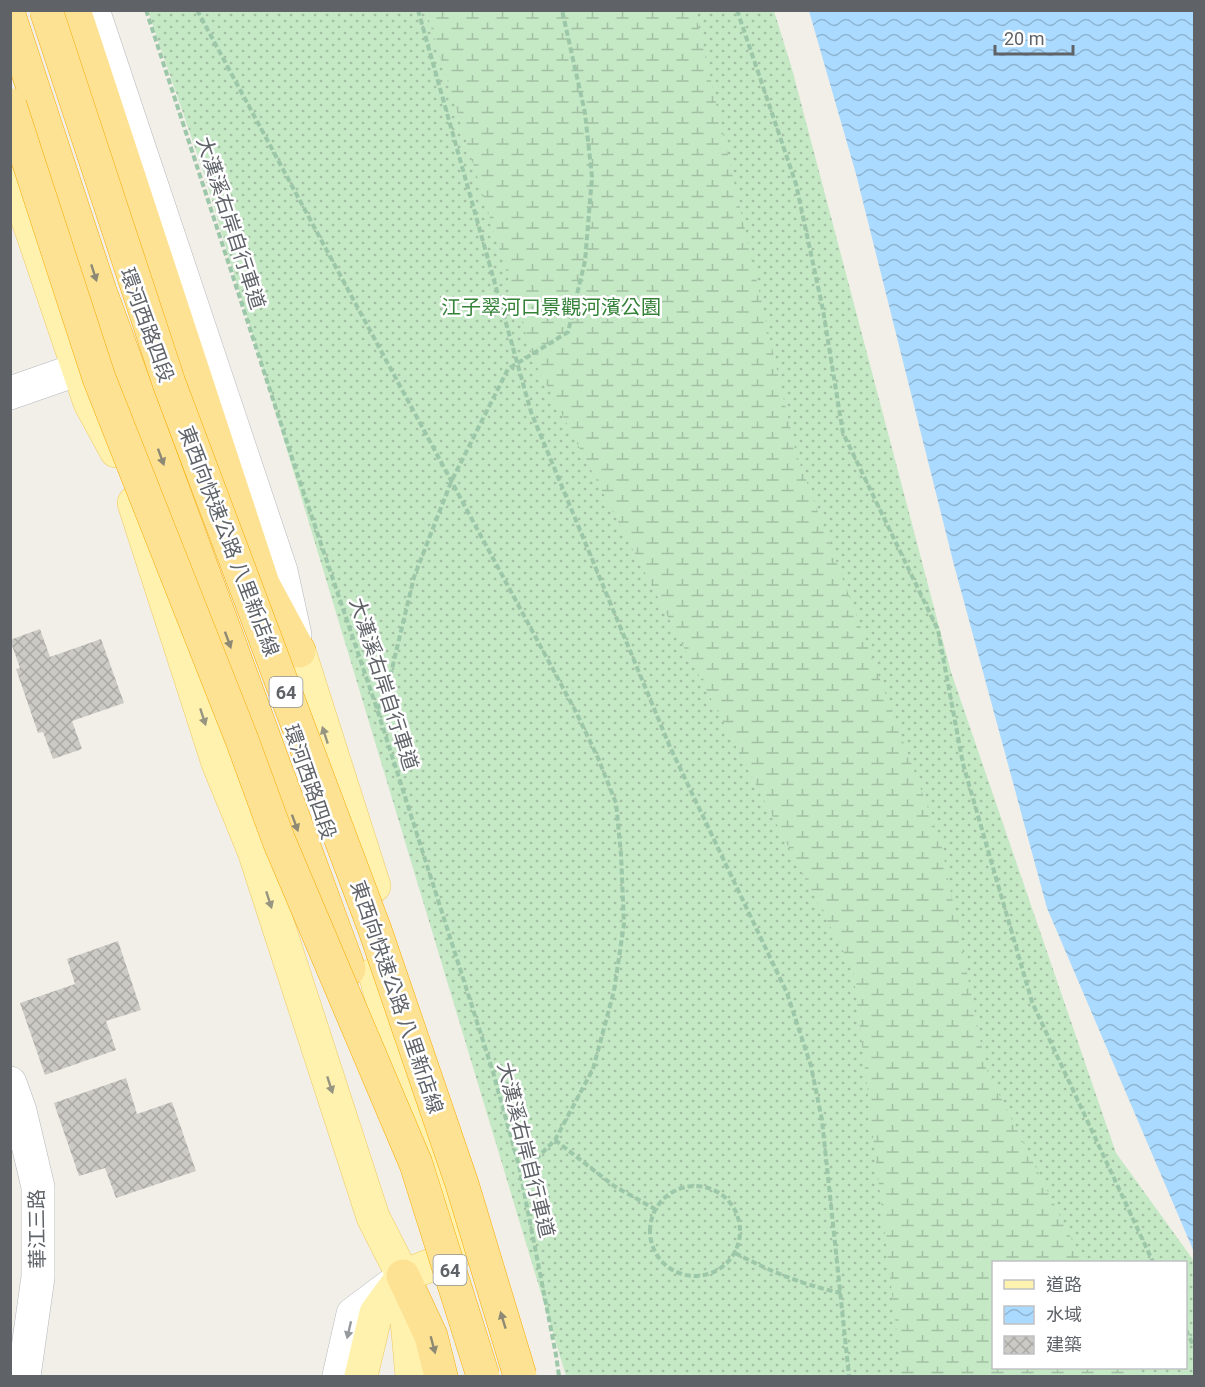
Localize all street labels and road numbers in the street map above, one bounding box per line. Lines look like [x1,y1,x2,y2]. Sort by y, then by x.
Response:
street label: 大漢溪右岸自行車道 [192,134,270,312]
street label: 環河西路四段 [115,265,179,385]
street label: 東西向快速公路 八里新店線 [174,422,284,660]
street label: 大漢溪右岸自行車道 [345,595,423,773]
road number: 64 [270,677,302,707]
street label: 環河西路四段 [279,721,341,843]
street label: 東西向快速公路 八里新店線 [346,877,448,1117]
street label: 大漢溪右岸自行車道 [493,1060,559,1240]
street label: 華江三路 [24,1189,50,1269]
road number: 64 [434,1255,466,1285]

